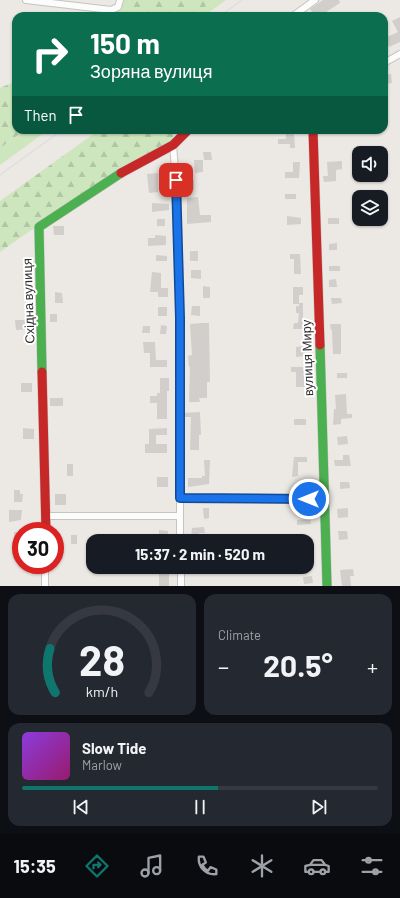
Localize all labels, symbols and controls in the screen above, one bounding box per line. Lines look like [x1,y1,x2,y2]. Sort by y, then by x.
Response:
text: 150 m [90,26,160,60]
icon: right [24,28,76,80]
text: Зоряна вулиця [90,60,212,82]
icon: arrive [65,104,87,126]
text: Then [24,106,57,124]
map controls [352,146,388,226]
button: sound [352,146,388,182]
pin [159,163,193,197]
icon: arrive [165,169,187,191]
button: layers [352,190,388,226]
street label: Східна вулиця [19,258,37,344]
street label: вулиця Миру [298,319,316,396]
position arrow [288,478,330,520]
speed limit sign: 30 [12,522,64,574]
text: 15:37 · 2 min · 520 m [135,545,265,563]
text: Climate [218,627,261,643]
text: 28 [79,633,125,683]
text: 20.5° [263,647,333,683]
text: − [218,653,229,679]
text: + [367,653,378,679]
text: km/h [86,682,118,699]
text: Slow Tide [82,739,146,757]
text: Marlow [82,757,122,773]
icon: previous [70,796,92,818]
icon: pause [189,796,211,818]
icon: next [308,796,330,818]
icon: directions [83,852,111,880]
icon: music [138,852,166,880]
icon: phone [193,852,221,880]
icon: climate [248,852,276,880]
icon: car [303,852,331,880]
icon: filters [358,852,386,880]
text: 15:35 [14,855,56,877]

